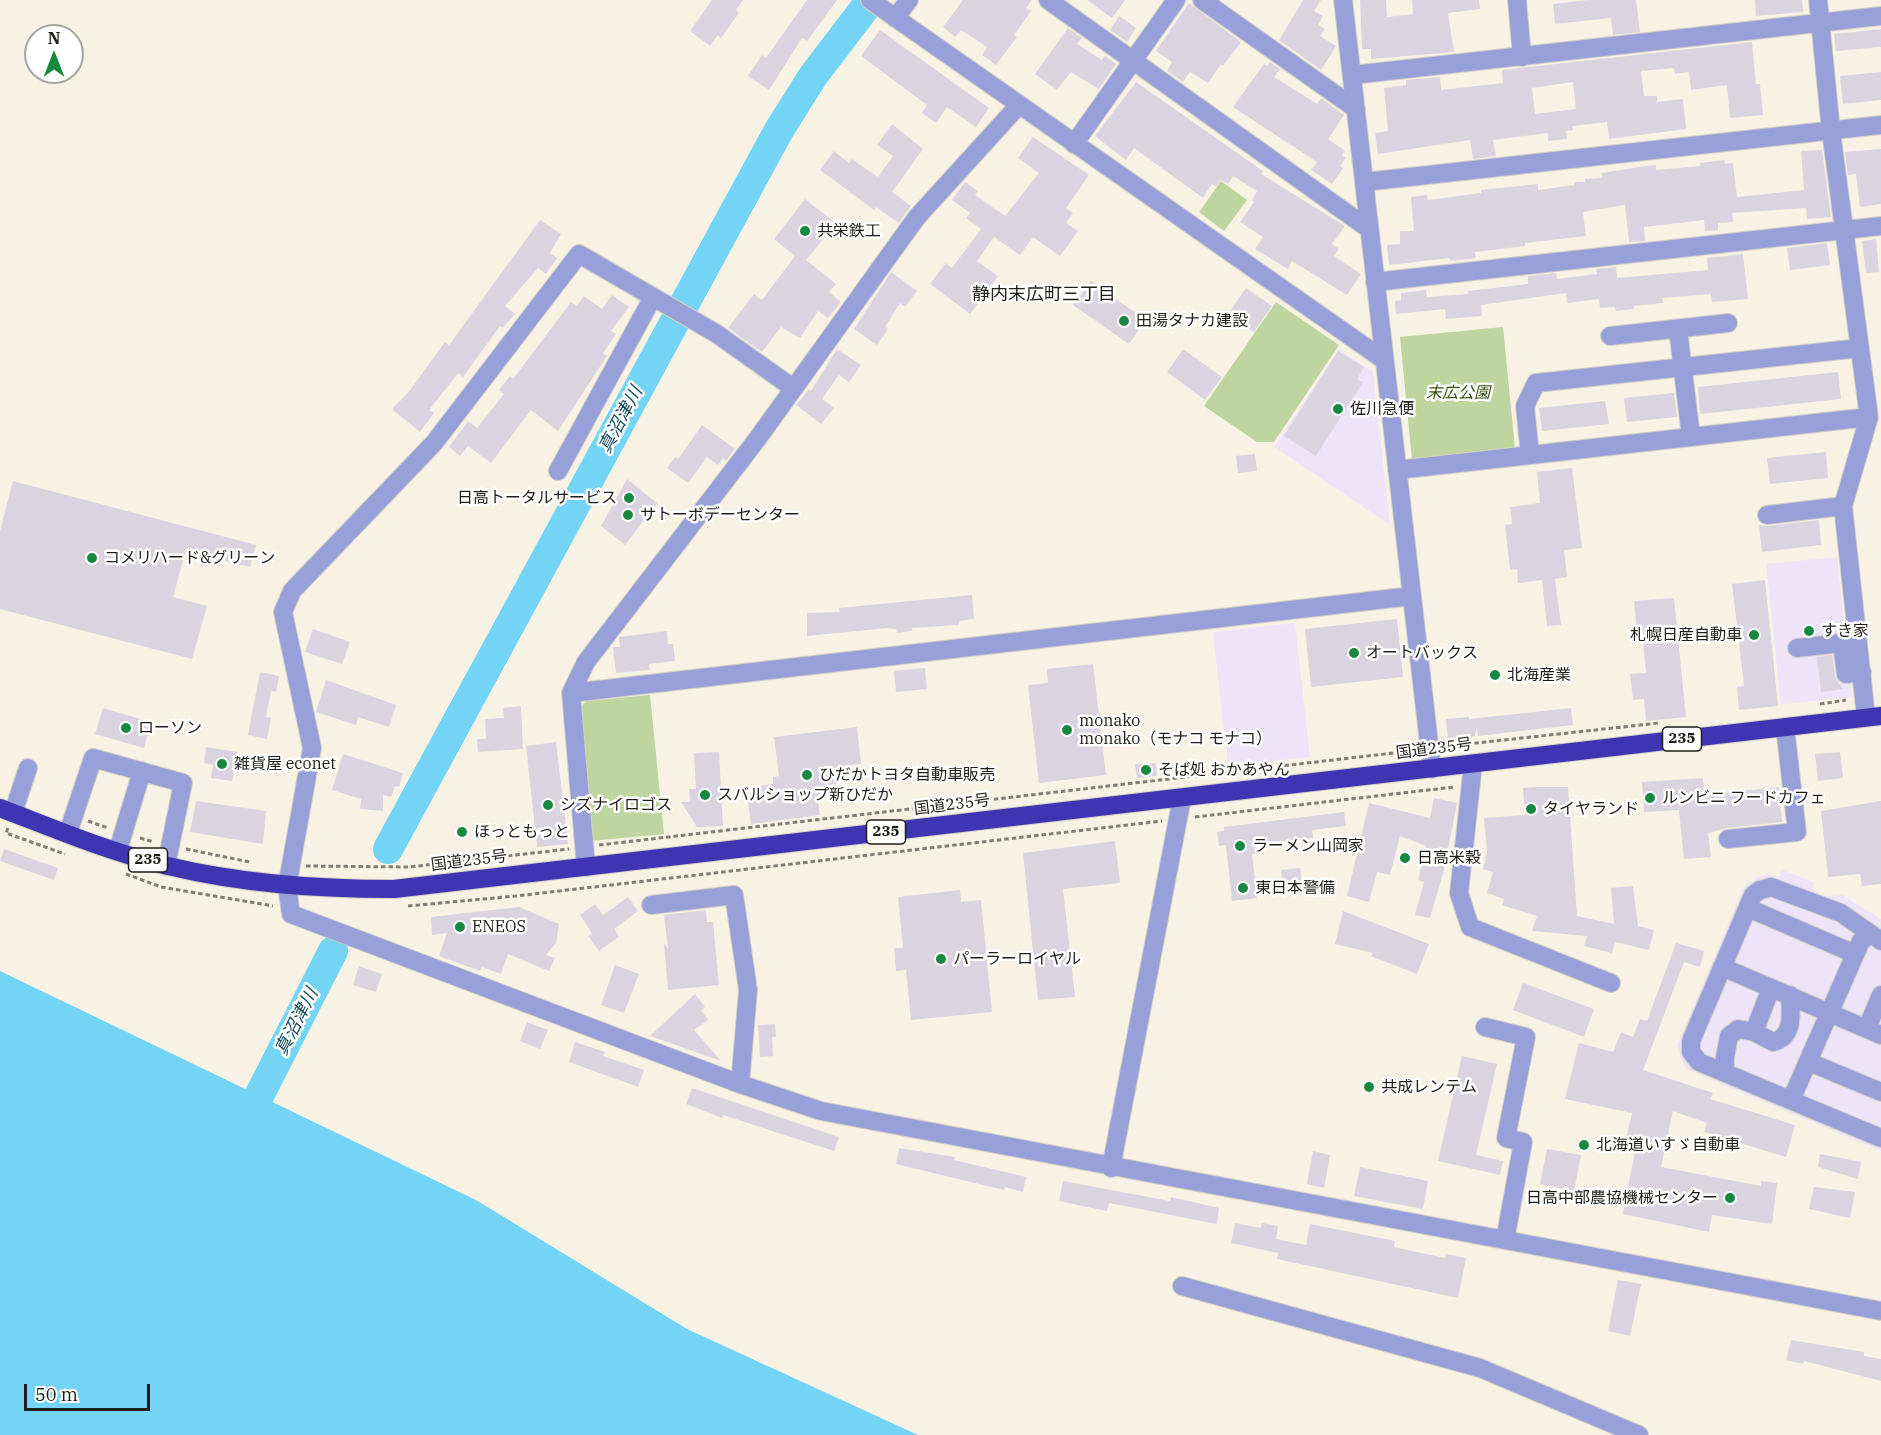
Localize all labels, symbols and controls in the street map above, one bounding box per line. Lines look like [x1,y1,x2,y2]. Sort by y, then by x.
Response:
north arrow [24,24,84,84]
text: N [48,28,60,48]
place label: 共栄鉄工 [817,221,881,241]
marker: 共栄鉄工 [798,224,812,238]
district label: 静内末広町三丁目 [972,284,1116,306]
place label: 田湯タナカ建設 [1136,311,1248,331]
marker: 田湯タナカ建設 [1117,314,1131,328]
water label: 真沼津川 [595,383,647,457]
park label: 末広公園 [1426,383,1490,403]
place label: 佐川急便 [1350,399,1414,419]
marker: 佐川急便 [1331,402,1345,416]
place label: 日高トータルサービス [457,488,617,508]
marker: 日高トータルサービス [622,491,636,505]
place label: サトーボデーセンター [640,505,800,525]
marker: サトーボデーセンター [621,508,635,522]
place label: コメリハード&グリーン [104,548,275,568]
marker: コメリハード&グリーン [85,551,99,565]
place label: すき家 [1821,621,1869,641]
marker: すき家 [1802,624,1816,638]
place label: 札幌日産自動車 [1630,625,1742,645]
marker: 札幌日産自動車 [1747,628,1761,642]
place label: オートバックス [1366,643,1478,663]
marker: オートバックス [1347,646,1361,660]
place label: 北海産業 [1507,665,1571,685]
marker: 北海産業 [1488,668,1502,682]
place label: monako monako（モナコ モナコ） [1079,711,1272,749]
place label: ローソン [138,718,202,738]
marker: ローソン [119,721,133,735]
marker: monako monako（モナコ モナコ） [1060,723,1074,737]
road number: 235 [1662,727,1702,751]
street label: 国道235号 [1395,735,1473,763]
place label: 雑貨屋 econet [234,754,336,774]
marker: 雑貨屋 econet [215,757,229,771]
place label: そば処 おかあやん [1158,760,1290,780]
marker: そば処 おかあやん [1139,763,1153,777]
place label: ひだかトヨタ自動車販売 [819,765,995,785]
marker: ひだかトヨタ自動車販売 [800,768,814,782]
place label: スバルショップ新ひだか [717,785,893,805]
marker: スバルショップ新ひだか [698,788,712,802]
place label: ルンビニ フードカフェ [1662,788,1826,808]
street label: 国道235号 [913,791,991,819]
marker: ルンビニ フードカフェ [1643,791,1657,805]
place label: シズナイロゴス [560,795,672,815]
marker: シズナイロゴス [541,798,555,812]
place label: タイヤランド [1543,799,1639,819]
marker: タイヤランド [1524,802,1538,816]
road number: 235 [866,820,906,844]
place label: ほっともっと [474,822,570,842]
marker: ほっともっと [455,825,469,839]
place label: ラーメン山岡家 [1252,836,1364,856]
marker: ラーメン山岡家 [1233,839,1247,853]
street label: 国道235号 [430,847,508,875]
road number: 235 [128,848,168,872]
place label: 日高米穀 [1417,848,1481,868]
marker: 日高米穀 [1398,851,1412,865]
place label: 東日本警備 [1255,878,1335,898]
marker: 東日本警備 [1236,881,1250,895]
place label: ENEOS [472,917,526,937]
marker: ENEOS [453,920,467,934]
place label: パーラーロイヤル [953,949,1081,969]
marker: パーラーロイヤル [934,952,948,966]
water label: 真沼津川 [271,985,323,1059]
place label: 共成レンテム [1381,1077,1477,1097]
marker: 共成レンテム [1362,1080,1376,1094]
place label: 北海道いすゞ自動車 [1596,1135,1740,1155]
marker: 北海道いすゞ自動車 [1577,1138,1591,1152]
place label: 日高中部農協機械センター [1526,1188,1718,1208]
marker: 日高中部農協機械センター [1723,1191,1737,1205]
scale bar [27,1372,153,1410]
text: 50 m [35,1383,78,1406]

